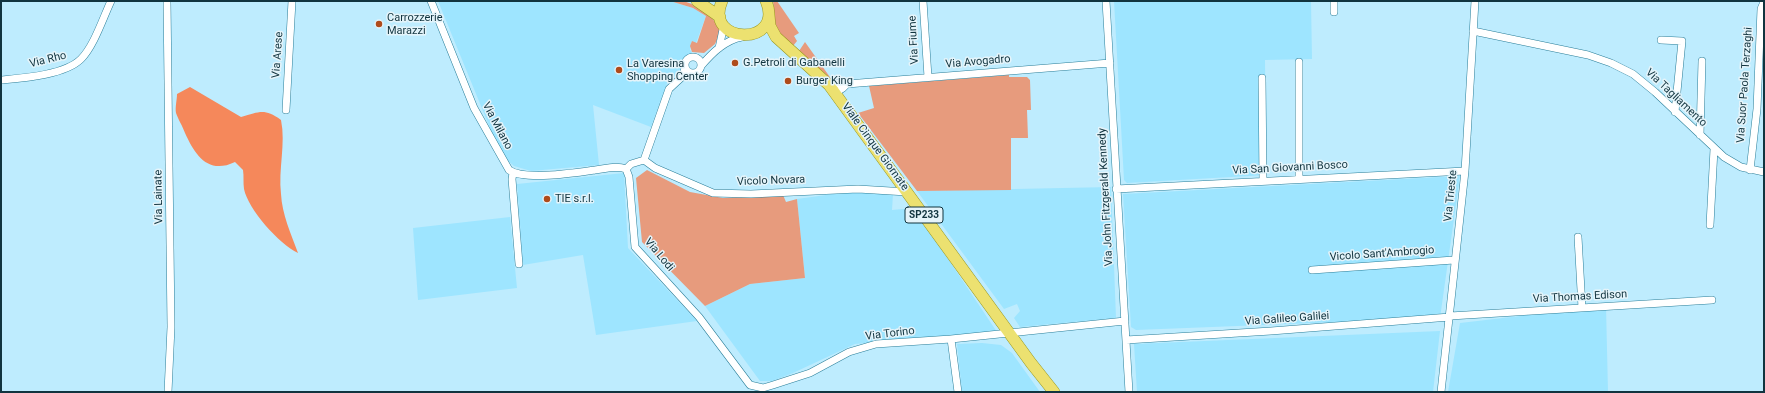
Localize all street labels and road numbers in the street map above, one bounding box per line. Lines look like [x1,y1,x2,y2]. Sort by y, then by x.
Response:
street label: Via Fiume [906,15,922,65]
street label: Via Suor Paola Terzaghi [1734,27,1756,143]
street label: Via Arese [270,31,286,79]
street label: Via Rho [28,49,68,71]
street label: Via Avogadro [945,53,1011,71]
street label: Via Tagliamento [1643,66,1709,130]
street label: Via Milano [479,100,515,152]
street label: Viale Cinque Giornate [839,101,911,193]
street label: Via John Fitzgerald Kennedy [1096,128,1116,266]
street label: Via San Giovanni Bosco [1232,158,1348,178]
street label: Via Lainate [152,170,166,224]
street label: Via Trieste [1442,170,1460,222]
street label: Vicolo Novara [737,173,805,189]
road number: SP233 [905,207,943,223]
street label: Via Lodi [641,236,677,274]
street label: Vicolo Sant'Ambrogio [1329,244,1435,264]
street label: Via Thomas Edison [1533,288,1627,306]
street label: Via Galileo Galilei [1244,309,1330,329]
street label: Via Torino [865,324,915,344]

